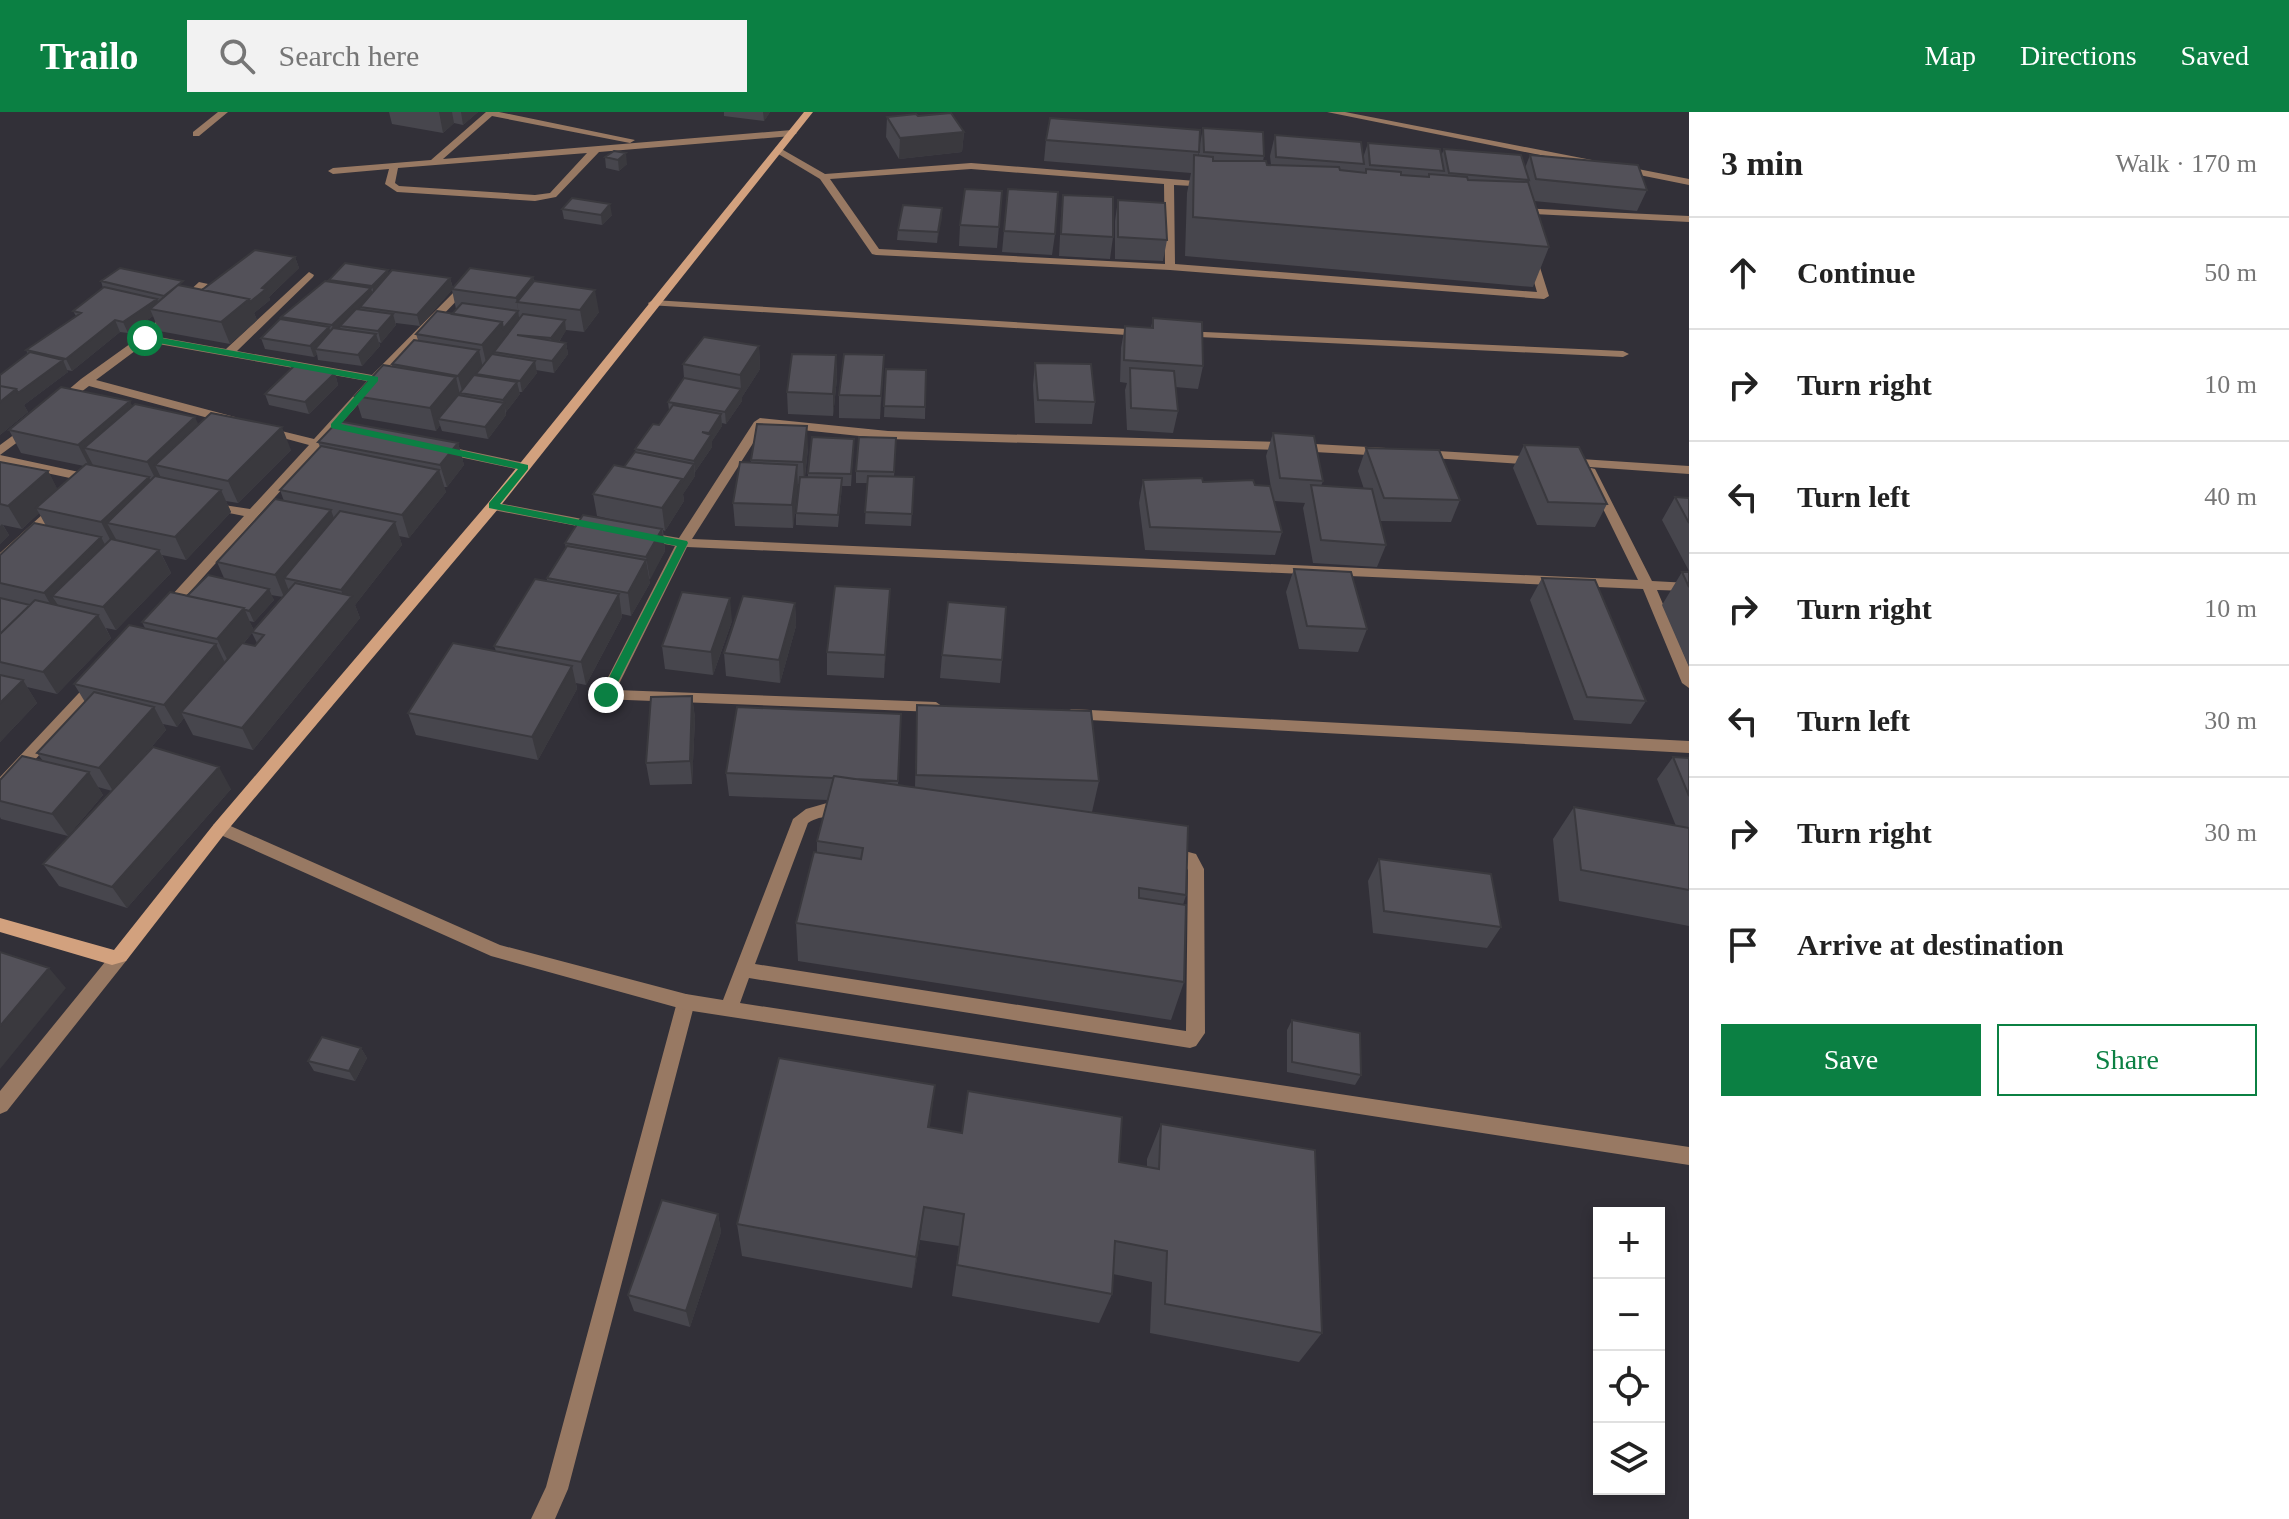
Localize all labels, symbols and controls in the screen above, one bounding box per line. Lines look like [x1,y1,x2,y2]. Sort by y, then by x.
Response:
search box [187,20,747,92]
icon: search [215,34,259,78]
text: Trailo [40,35,139,77]
text: Search here [279,39,419,72]
text: Map [1925,40,1976,71]
text: Directions [2020,40,2137,71]
text: Saved [2181,40,2249,71]
text: 3 min [1721,145,1803,182]
text: Walk · 170 m [2115,149,2257,178]
icon: ahead [1721,251,1765,295]
text: Continue [1797,256,1915,289]
text: 50 m [2204,258,2257,287]
route start [127,320,163,356]
icon: right [1721,363,1765,407]
text: Turn right [1797,368,1932,401]
text: 10 m [2204,370,2257,399]
icon: left [1721,475,1765,519]
text: Turn left [1797,480,1910,513]
text: 40 m [2204,482,2257,511]
icon: right [1721,587,1765,631]
text: Turn right [1797,592,1932,625]
text: 10 m [2204,594,2257,623]
route end [588,677,624,713]
icon: left [1721,699,1765,743]
text: Turn left [1797,704,1910,737]
text: 30 m [2204,706,2257,735]
icon: right [1721,811,1765,855]
text: Turn right [1797,816,1932,849]
text: 30 m [2204,818,2257,847]
icon: arrive [1721,923,1765,967]
text: Arrive at destination [1797,928,2064,961]
button: Save [1721,1024,1981,1096]
button: Share [1997,1024,2257,1096]
map controls [1593,1207,1665,1495]
button: + [1593,1207,1665,1279]
button: − [1593,1279,1665,1351]
button: locate [1593,1351,1665,1423]
button: layers [1593,1423,1665,1495]

